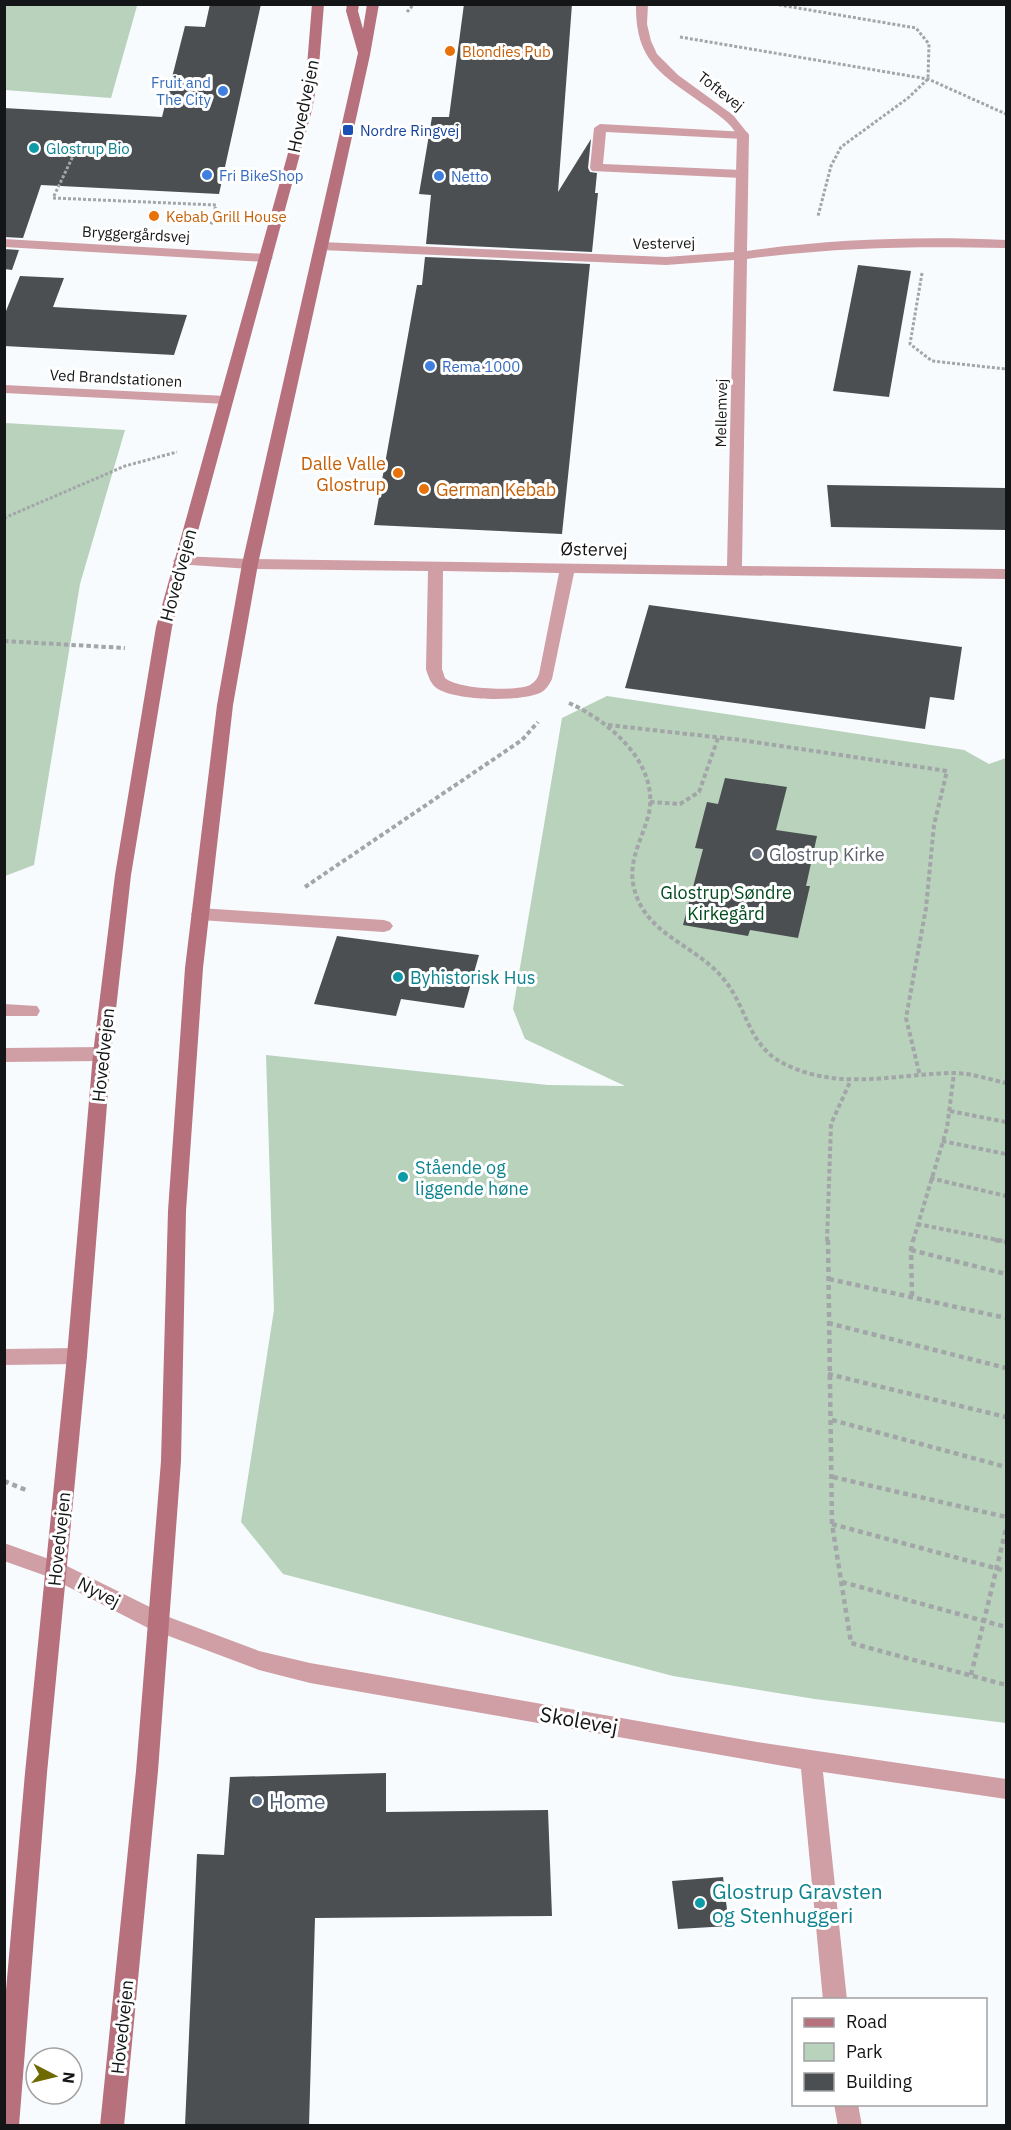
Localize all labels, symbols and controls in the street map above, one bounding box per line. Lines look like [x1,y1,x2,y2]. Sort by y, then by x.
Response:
place label: Blondies Pub [462,42,551,61]
marker: Blondies Pub [443,44,457,58]
street label: Hovedvejen [282,57,324,155]
street label: Toftevej [694,67,748,115]
place label: Fruit and The City [151,73,212,109]
marker: Fruit and The City [216,84,230,98]
place label: Nordre Ringvej [360,121,459,140]
marker: Nordre Ringvej [341,123,355,137]
place label: Glostrup Bio [46,139,130,158]
marker: Glostrup Bio [27,141,41,155]
place label: Fri BikeShop [219,166,304,185]
place label: Netto [451,167,489,186]
marker: Fri BikeShop [200,168,214,182]
marker: Netto [432,169,446,183]
place label: Kebab Grill House [166,207,287,226]
marker: Kebab Grill House [147,209,161,223]
street label: Bryggergårdsvej [82,222,190,246]
street label: Vestervej [633,233,695,253]
place label: Rema 1000 [442,357,520,376]
marker: Rema 1000 [423,359,437,373]
street label: Ved Brandstationen [49,365,183,391]
street label: Mellemvej [711,378,731,448]
place label: Dalle Valle Glostrup [301,452,386,496]
marker: Dalle Valle Glostrup [391,466,405,480]
place label: German Kebab [436,478,556,501]
marker: German Kebab [417,482,431,496]
street label: Hovedvejen [155,526,201,624]
street label: Østervej [560,537,628,561]
place label: Glostrup Kirke [769,843,885,866]
marker: Glostrup Kirke [750,847,764,861]
park label: Glostrup Søndre Kirkegård [660,881,792,925]
place label: Byhistorisk Hus [410,966,536,989]
marker: Byhistorisk Hus [391,970,405,984]
street label: Hovedvejen [87,1007,119,1103]
place label: Stående og liggende høne [415,1156,529,1200]
marker: Stående og liggende høne [396,1170,410,1184]
street label: Hovedvejen [43,1491,75,1587]
street label: Nyvej [74,1572,124,1612]
street label: Skolevej [538,1699,620,1741]
place label: Home [269,1787,325,1815]
marker: Home [250,1794,264,1808]
place label: Glostrup Gravsten og Stenhuggeri [712,1877,883,1929]
marker: Glostrup Gravsten og Stenhuggeri [693,1896,707,1910]
street label: Hovedvejen [106,1979,138,2075]
legend [792,1998,987,2106]
text: Road [846,2010,887,2033]
text: Park [846,2040,883,2063]
north arrow [24,2046,84,2106]
text: Building [846,2070,913,2093]
text: N [58,2071,80,2085]

